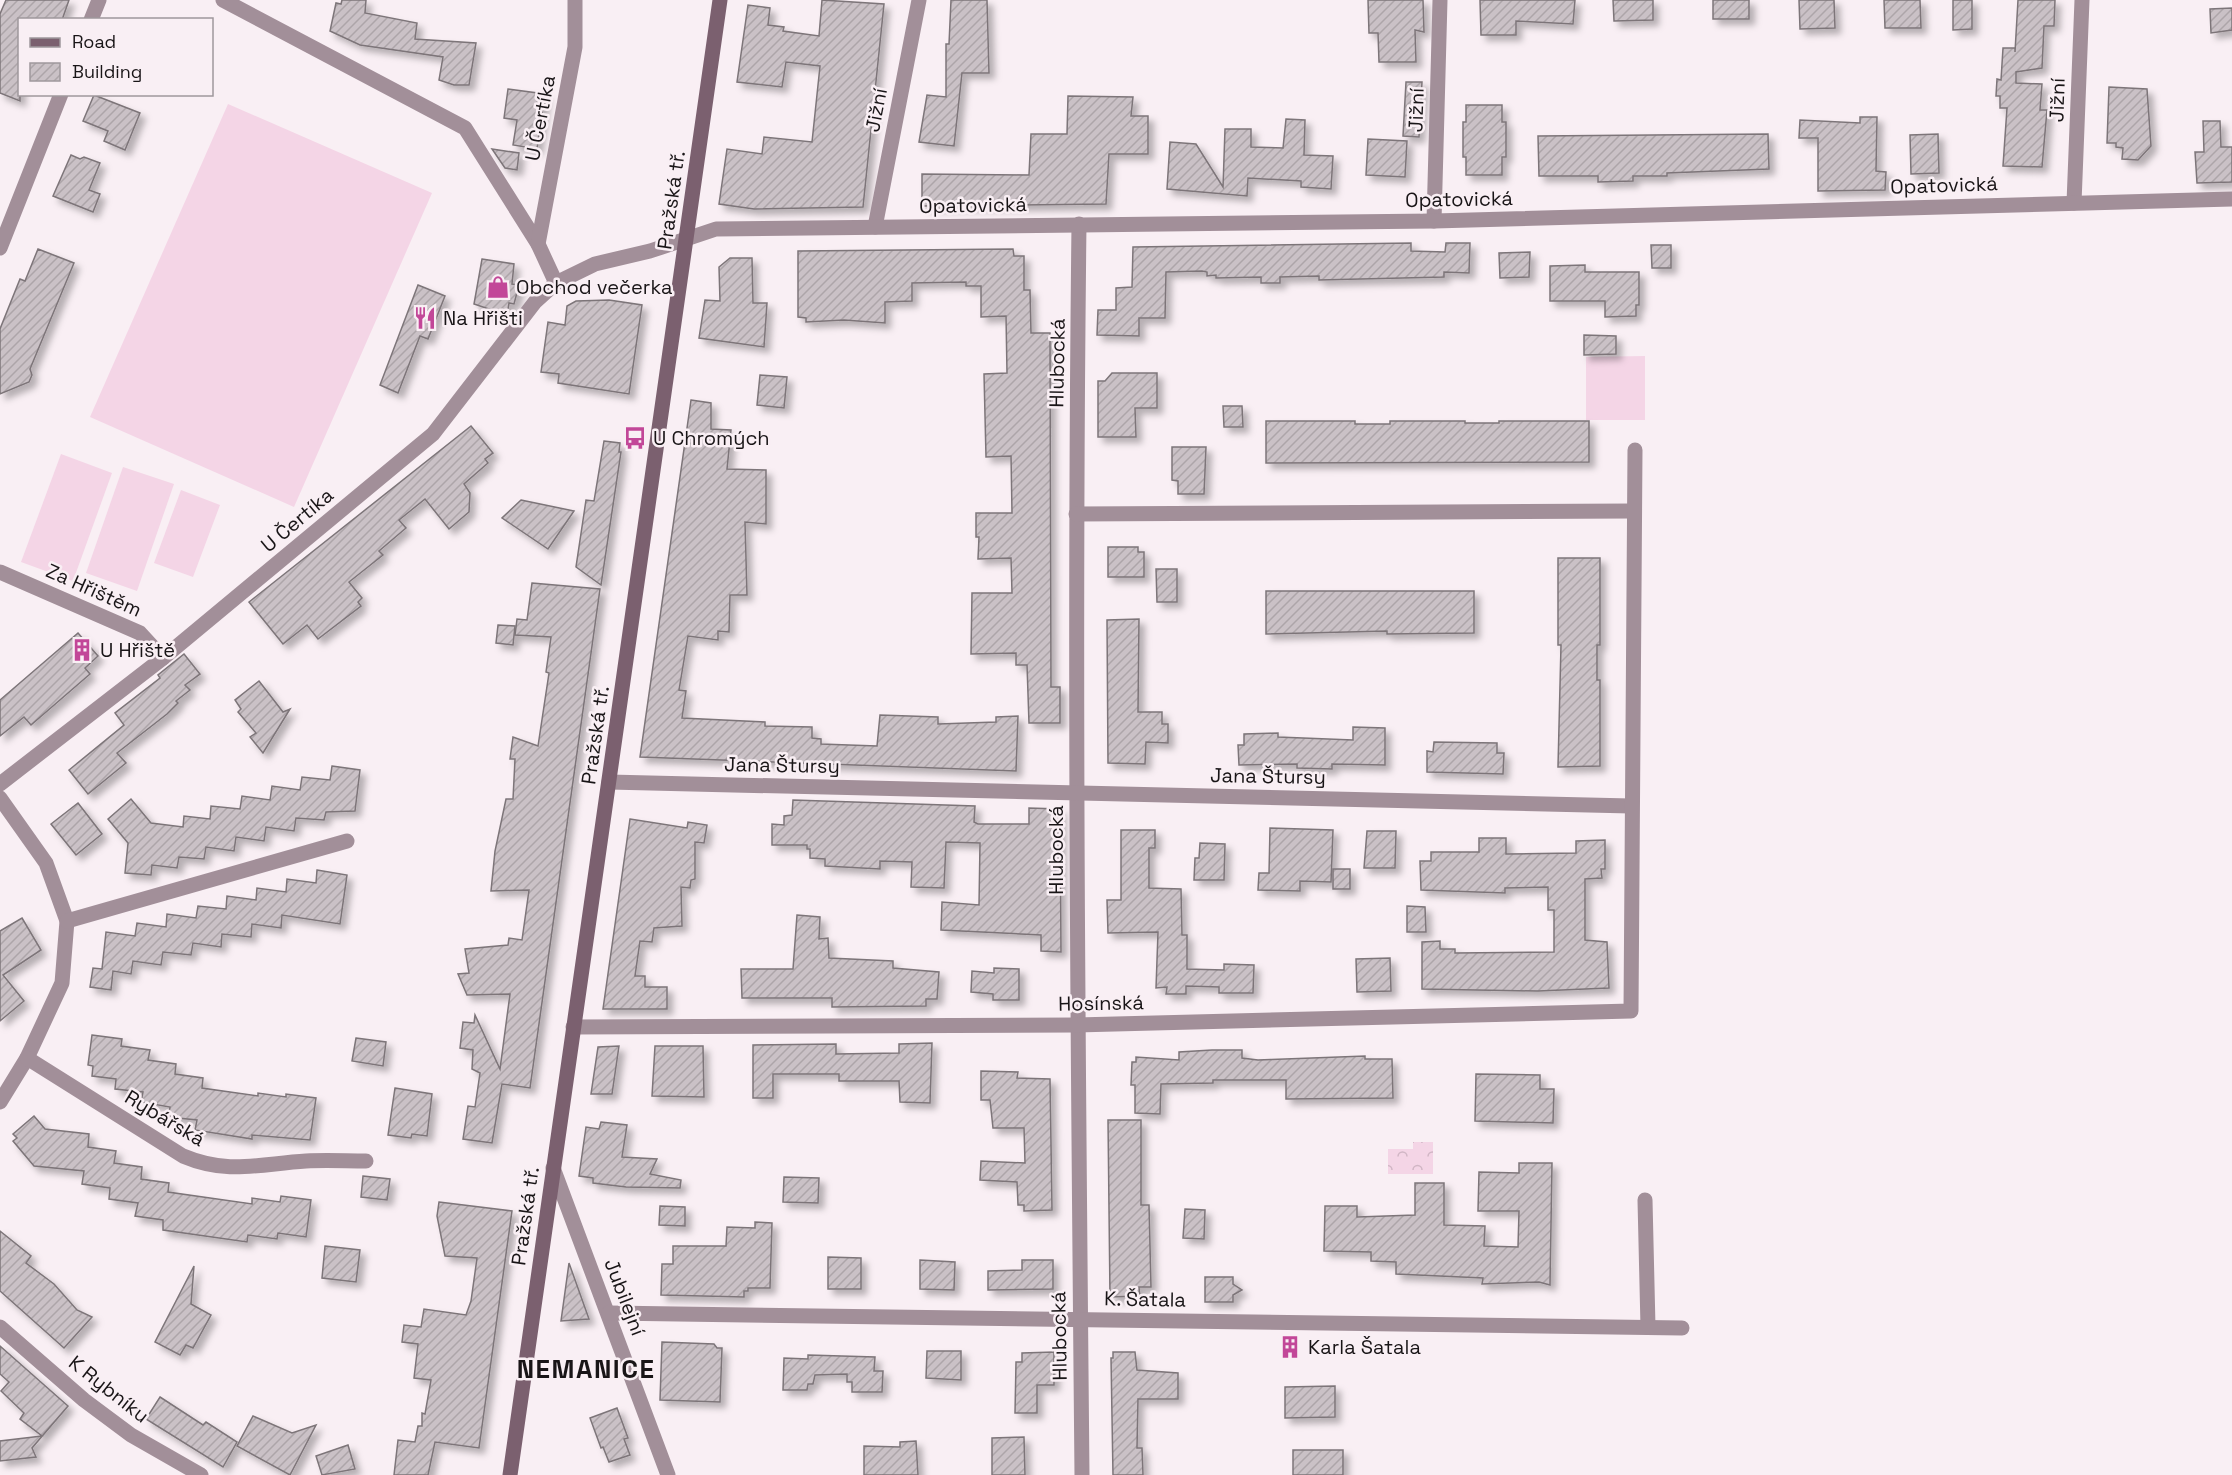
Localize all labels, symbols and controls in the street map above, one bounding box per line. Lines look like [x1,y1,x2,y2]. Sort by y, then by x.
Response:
legend [18,18,213,96]
text: Road [72,30,116,53]
text: Building [72,60,142,83]
street label: U Čertíka [519,73,561,163]
street label: Jižní [2043,77,2071,123]
street label: Jižní [859,86,893,134]
street label: Jižní [1402,87,1430,133]
street label: Pražská tř. [651,149,691,251]
street label: Opatovická [1890,170,1998,200]
street label: Opatovická [1405,185,1513,213]
street label: Opatovická [919,191,1027,219]
shop icon: Obchod večerka [485,274,511,300]
place label: Obchod večerka [516,274,672,300]
restaurant icon: Na Hřišti [412,305,438,331]
place label: Na Hřišti [443,305,523,331]
street label: Hlubocká [1043,318,1071,408]
bus stop icon: U Chromých [622,425,648,451]
place label: U Chromých [653,425,770,451]
street label: U Čertíka [255,482,339,558]
street label: Za Hřištěm [42,557,146,623]
building icon: U Hřiště [69,637,95,663]
place label: U Hřiště [100,637,175,663]
street label: Pražská tř. [575,684,615,786]
street label: Jana Štursy [724,751,840,779]
street label: Jana Štursy [1210,762,1326,790]
street label: Hlubocká [1043,805,1069,895]
street label: Hosínská [1058,989,1144,1017]
street label: Rybářská [120,1084,210,1152]
street label: Pražská tř. [505,1165,545,1267]
street label: Jubilejní [598,1255,652,1339]
street label: K. Šatala [1104,1285,1186,1313]
street label: Hlubocká [1045,1291,1073,1381]
building icon: Karla Šatala [1277,1334,1303,1360]
place label: Karla Šatala [1308,1334,1421,1360]
street label: K Rybníku [63,1349,155,1429]
district label: NEMANICE [517,1352,655,1386]

